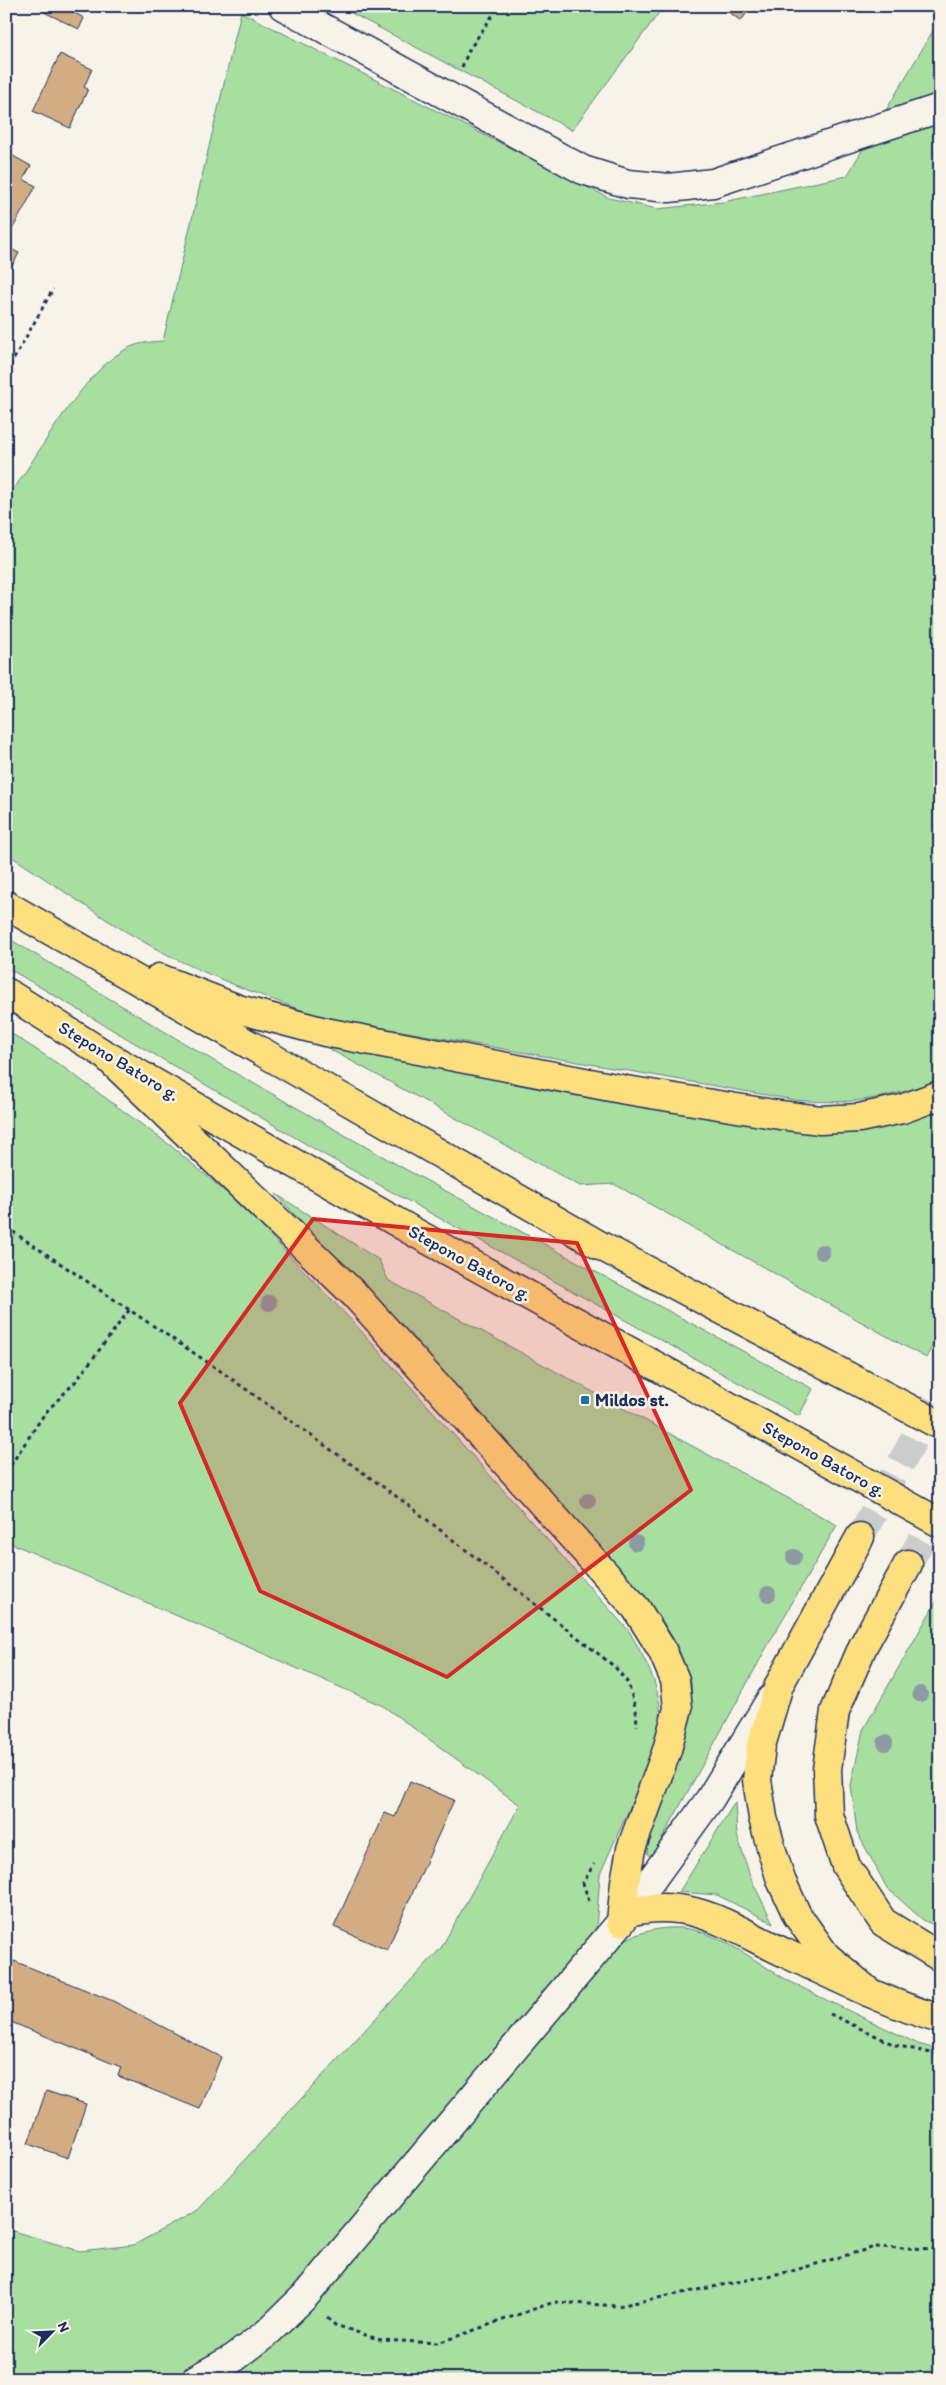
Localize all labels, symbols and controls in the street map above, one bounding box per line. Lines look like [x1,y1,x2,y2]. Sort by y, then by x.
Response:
street label: Stepono Batoro g. [54,1016,184,1106]
street label: Stepono Batoro g. [405,1220,535,1306]
place label: Mildos st. [595,1389,669,1411]
marker: Mildos st. [579,1394,591,1406]
street label: Stepono Batoro g. [759,1416,889,1502]
north arrow [28,2308,78,2358]
text: N [54,2319,73,2335]

